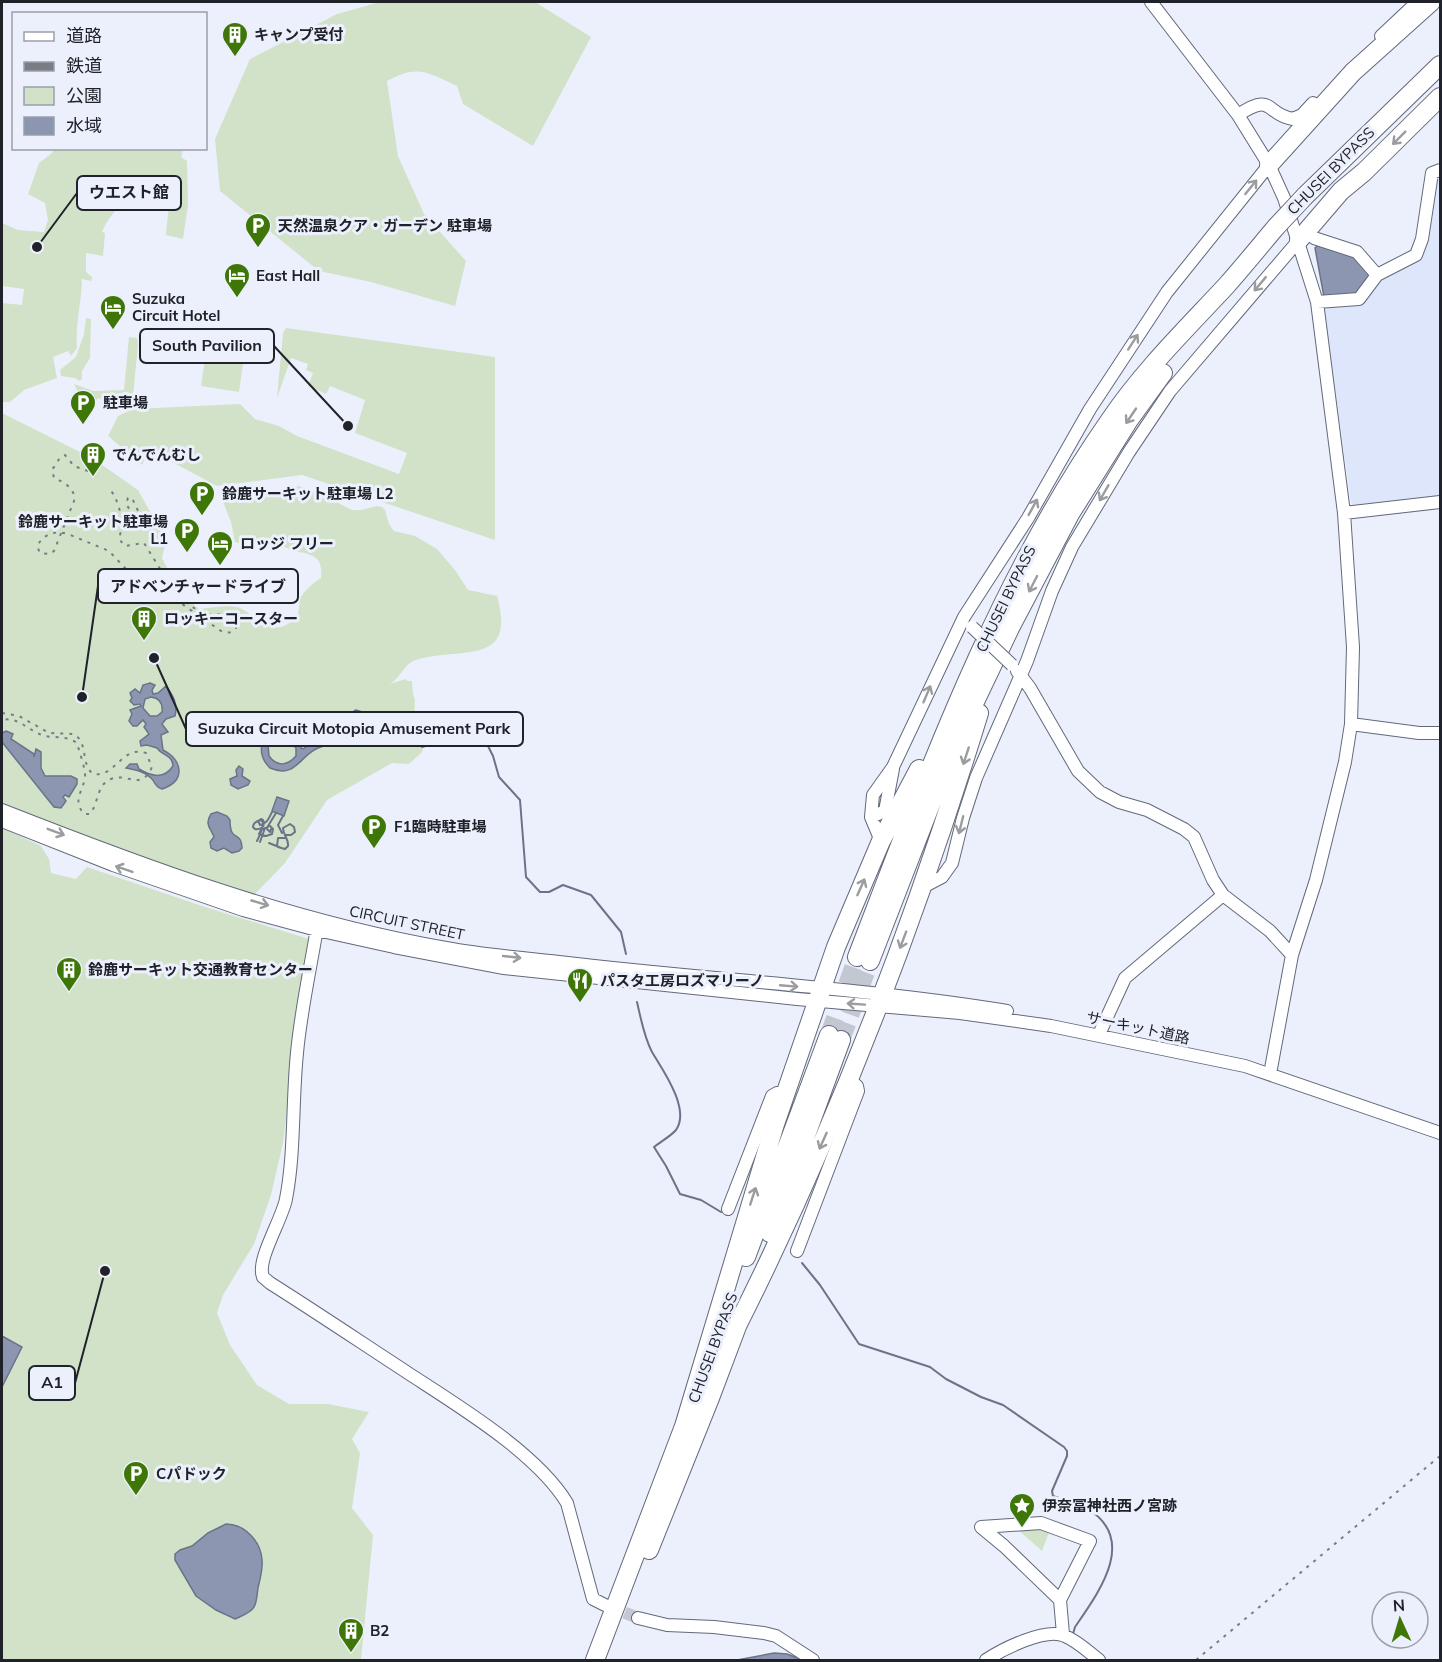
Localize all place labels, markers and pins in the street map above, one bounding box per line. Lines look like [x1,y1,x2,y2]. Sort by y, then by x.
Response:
building icon: キャンプ受付 [220,20,250,58]
place label: キャンプ受付 [254,25,344,44]
callout: ウエスト館 [77,176,181,210]
parking icon: 天然温泉クア・ガーデン 駐車場 [243,211,273,249]
place label: 天然温泉クア・ガーデン 駐車場 [278,216,492,235]
hotel icon: East Hall [222,261,252,299]
place label: East Hall [256,266,320,285]
place label: Suzuka Circuit Hotel [132,289,220,325]
hotel icon: Suzuka Circuit Hotel [98,293,128,331]
callout: South Pavilion [140,329,274,363]
parking icon: 駐車場 [68,388,98,426]
place label: 駐車場 [103,393,148,412]
building icon: でんでんむし [78,440,108,478]
place label: でんでんむし [112,445,201,464]
parking icon: 鈴鹿サーキット駐車場 L2 [187,479,217,517]
place label: 鈴鹿サーキット駐車場 L2 [222,484,394,503]
place label: 鈴鹿サーキット駐車場 L1 [18,512,168,548]
parking icon: 鈴鹿サーキット駐車場 L1 [172,516,202,554]
hotel icon: ロッジ フリー [205,529,235,567]
place label: ロッジ フリー [240,534,334,553]
callout: アドベンチャードライブ [98,569,298,603]
building icon: ロッキーコースター [129,604,159,642]
place label: ロッキーコースター [164,609,298,628]
callout: Suzuka Circuit Motopia Amusement Park [186,712,523,746]
parking icon: F1臨時駐車場 [359,812,389,850]
place label: F1臨時駐車場 [394,817,487,836]
building icon: 鈴鹿サーキット交通教育センター [54,955,84,993]
place label: 鈴鹿サーキット交通教育センター [88,960,313,979]
restaurant icon: パスタ工房ロズマリーノ [565,966,595,1004]
place label: パスタ工房ロズマリーノ [600,971,764,990]
callout: A1 [29,1366,75,1400]
parking icon: Cパドック [121,1459,151,1497]
place label: Cパドック [156,1464,227,1483]
place icon: 伊奈冨神社西ノ宮跡 [1007,1491,1037,1529]
place label: 伊奈冨神社西ノ宮跡 [1042,1496,1177,1515]
building icon: B2 [336,1616,366,1654]
place label: B2 [370,1621,389,1640]

